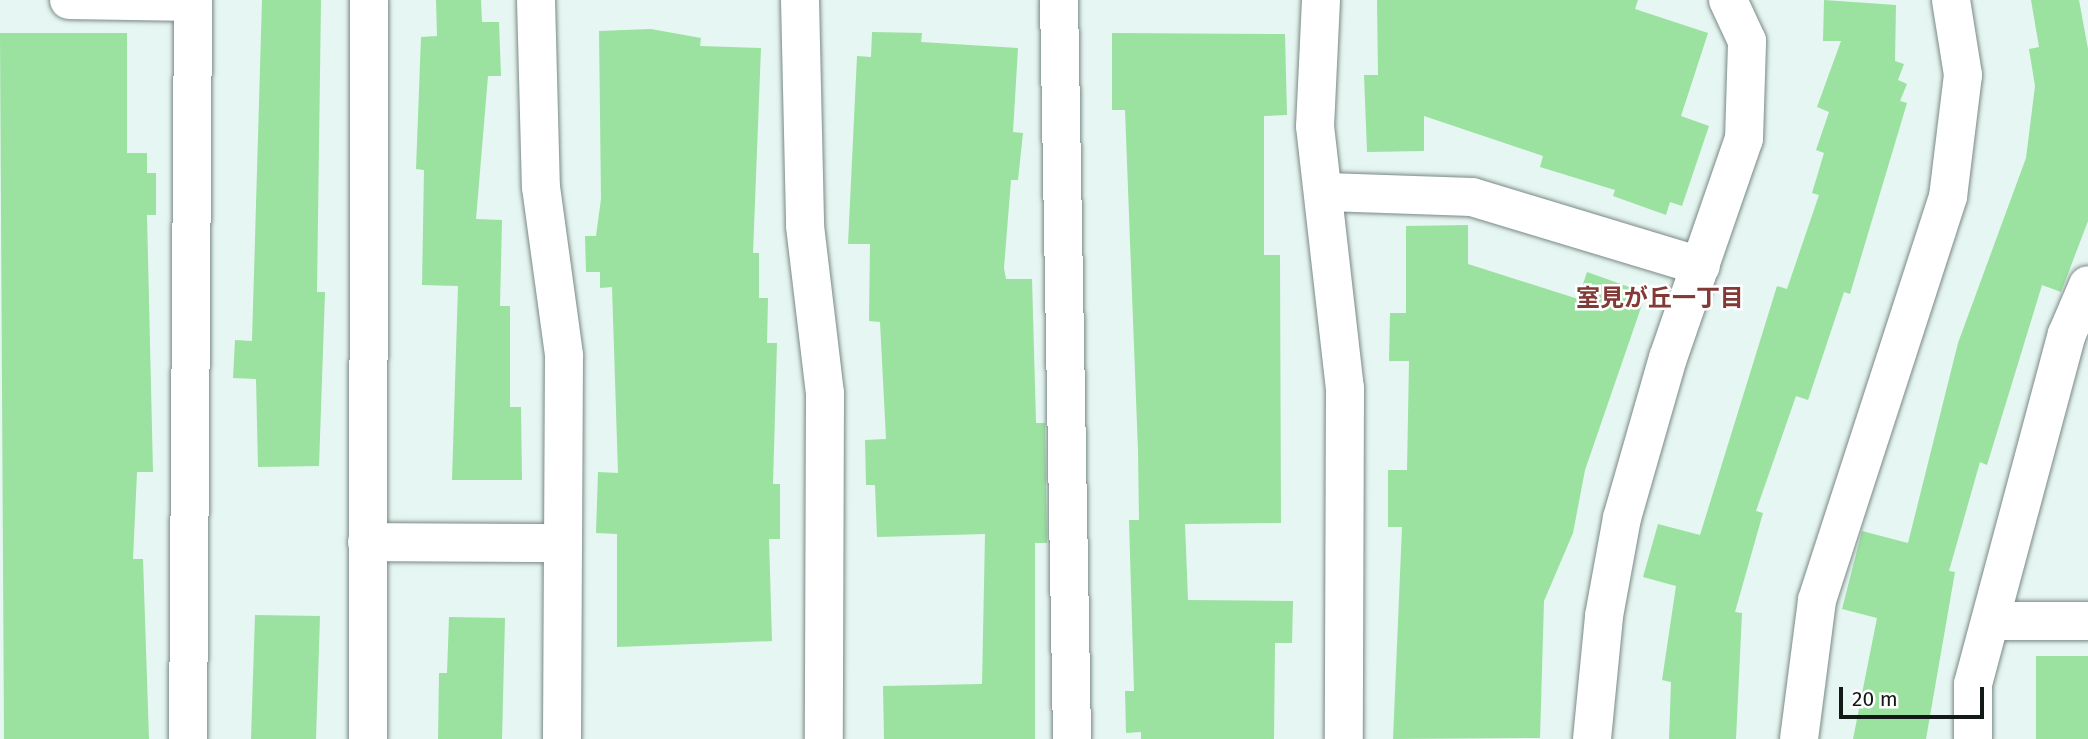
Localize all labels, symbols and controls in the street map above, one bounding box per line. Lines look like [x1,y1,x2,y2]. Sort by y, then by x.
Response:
district label: 室見が丘一丁目 [1576,285,1744,313]
scale bar [1843,672,1988,716]
text: 20 m [1852,686,1898,712]

